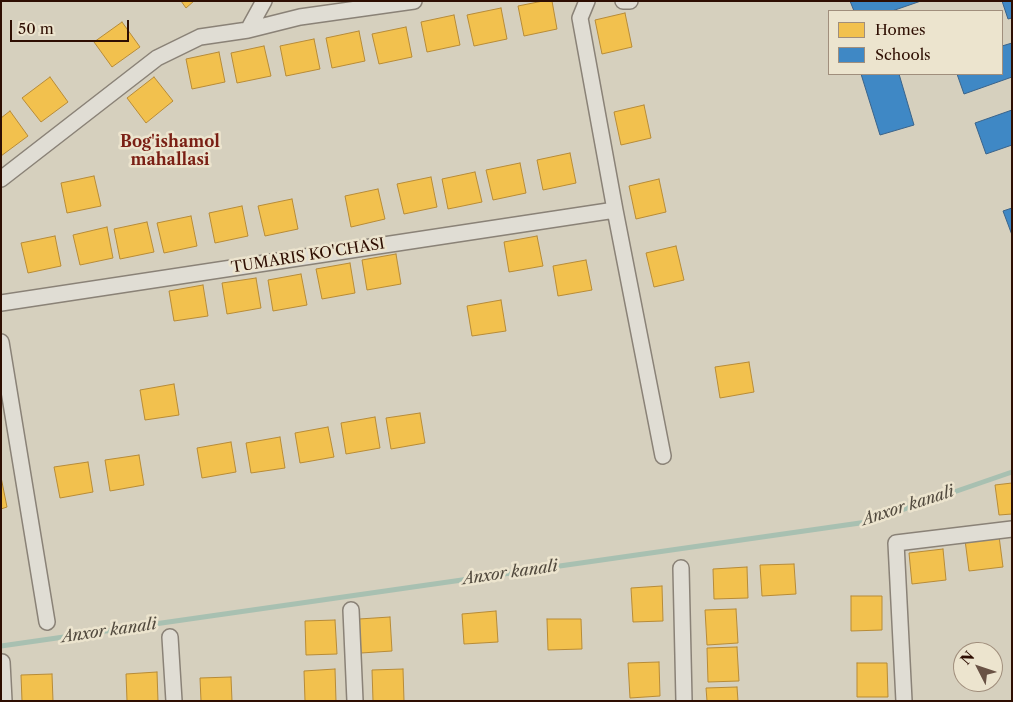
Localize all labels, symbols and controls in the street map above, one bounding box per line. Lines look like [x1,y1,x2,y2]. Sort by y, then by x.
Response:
scale bar [12,10,131,42]
legend [828,10,1003,75]
text: 50 m [18,19,54,38]
text: Homes [875,20,926,39]
text: Schools [875,45,931,64]
district label: Bog'ishamol mahallasi [120,132,220,170]
street label: TUMARIS KO'CHASI [230,235,386,277]
water label: Anxor kanali [859,482,957,530]
water label: Anxor kanali [461,557,559,589]
water label: Anxor kanali [60,615,158,647]
north arrow [953,642,1003,692]
text: N [957,647,978,668]

